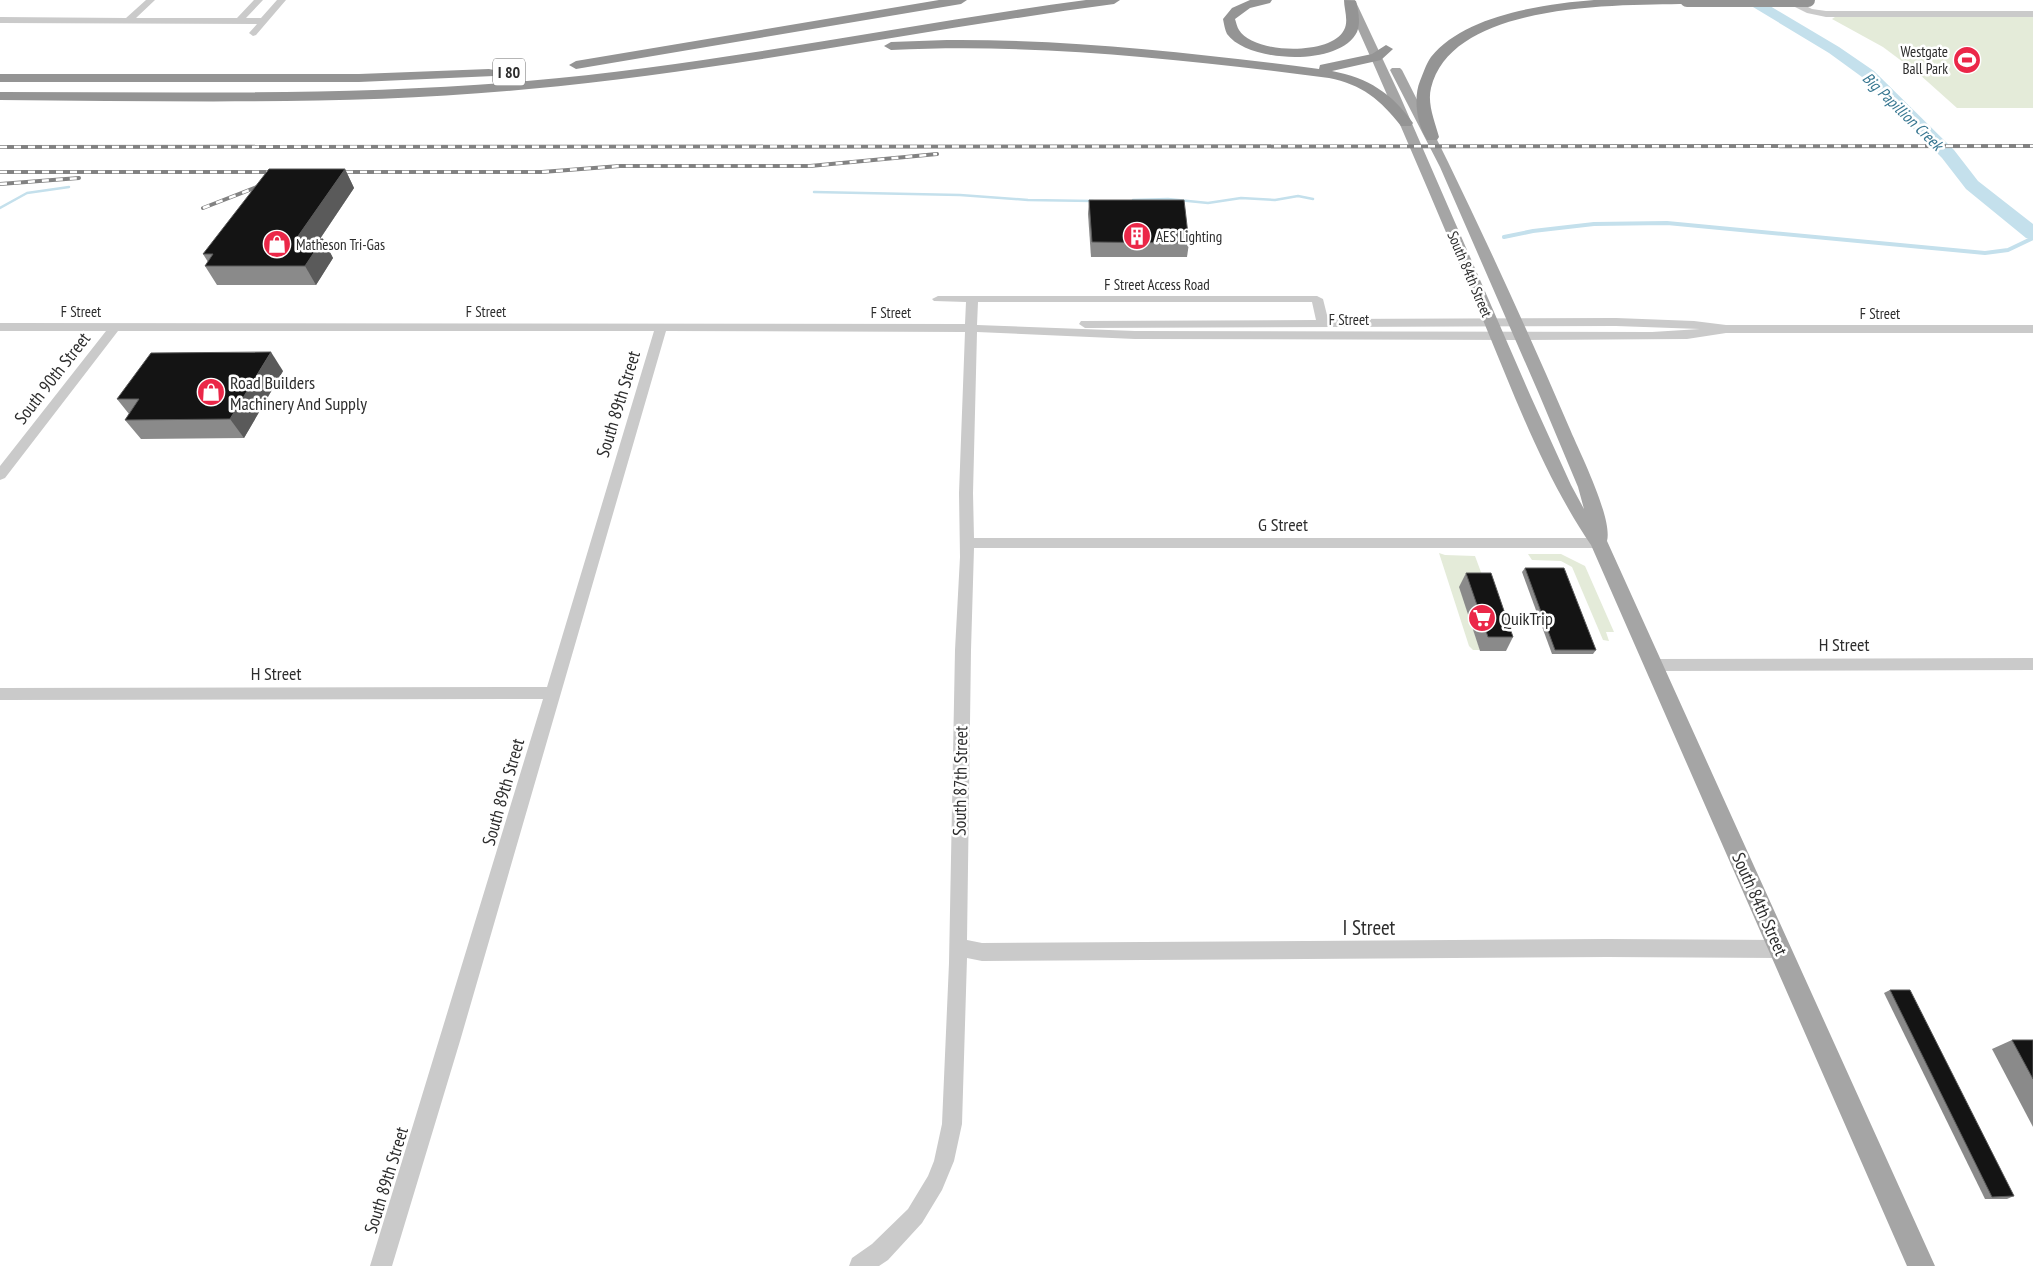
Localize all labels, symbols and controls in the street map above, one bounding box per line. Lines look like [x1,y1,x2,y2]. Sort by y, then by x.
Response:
place label: Westgate Ball Park [1901,42,1948,78]
sports icon: Westgate Ball Park [1952,45,1982,75]
road number: I 80 [493,58,525,86]
water label: Big Papillion Creek [1859,68,1949,156]
building icon: AES Lighting [1122,221,1152,251]
place label: AES Lighting [1156,227,1222,246]
street label: South 84th Street [1443,228,1497,320]
shop icon: Matheson Tri-Gas [262,229,292,259]
place label: Matheson Tri-Gas [296,235,385,254]
street label: F Street Access Road [1104,275,1210,294]
street label: F Street [61,302,101,321]
street label: F Street [466,302,506,321]
street label: F Street [871,303,911,322]
street label: F Street [1860,304,1900,323]
street label: F Street [1329,310,1369,329]
street label: South 90th Street [9,327,95,428]
street label: South 89th Street [591,348,645,460]
place label: Road Builders Machinery And Supply [230,371,367,415]
shop icon: Road Builders Machinery And Supply [196,377,226,407]
street label: G Street [1258,513,1308,536]
supermarket icon: QuikTrip [1467,603,1497,633]
place label: QuikTrip [1501,607,1553,630]
street label: H Street [1819,633,1869,656]
street label: H Street [251,662,301,685]
street label: South 87th Street [948,726,972,836]
street label: South 89th Street [477,736,529,848]
street label: South 84th Street [1727,849,1793,959]
street label: I Street [1343,914,1396,941]
street label: South 89th Street [359,1124,413,1236]

